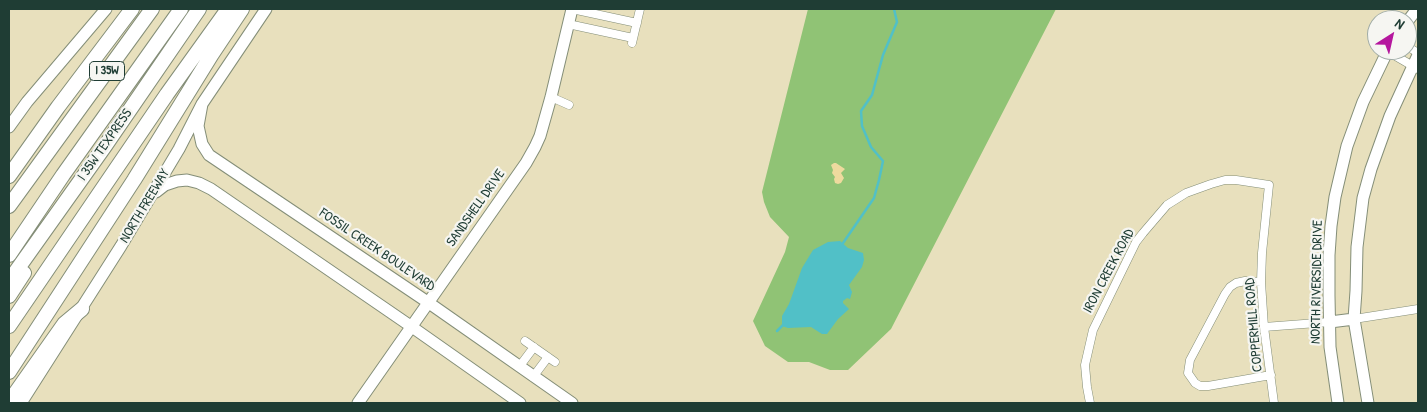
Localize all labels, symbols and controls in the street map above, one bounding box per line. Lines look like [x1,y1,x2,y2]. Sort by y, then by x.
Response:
north arrow [1367,10,1417,60]
text: N [1392,13,1409,33]
road number: I 35W [90,61,124,80]
street label: I 35W TEXPRESS [74,106,136,184]
street label: NORTH FREEWAY [116,166,174,246]
street label: SANDSHELL DRIVE [443,166,509,250]
street label: FOSSIL CREEK BOULEVARD [316,205,438,295]
street label: NORTH RIVERSIDE DRIVE [1308,220,1326,344]
street label: IRON CREEK ROAD [1080,226,1138,316]
street label: COPPERMILL ROAD [1242,277,1266,373]

